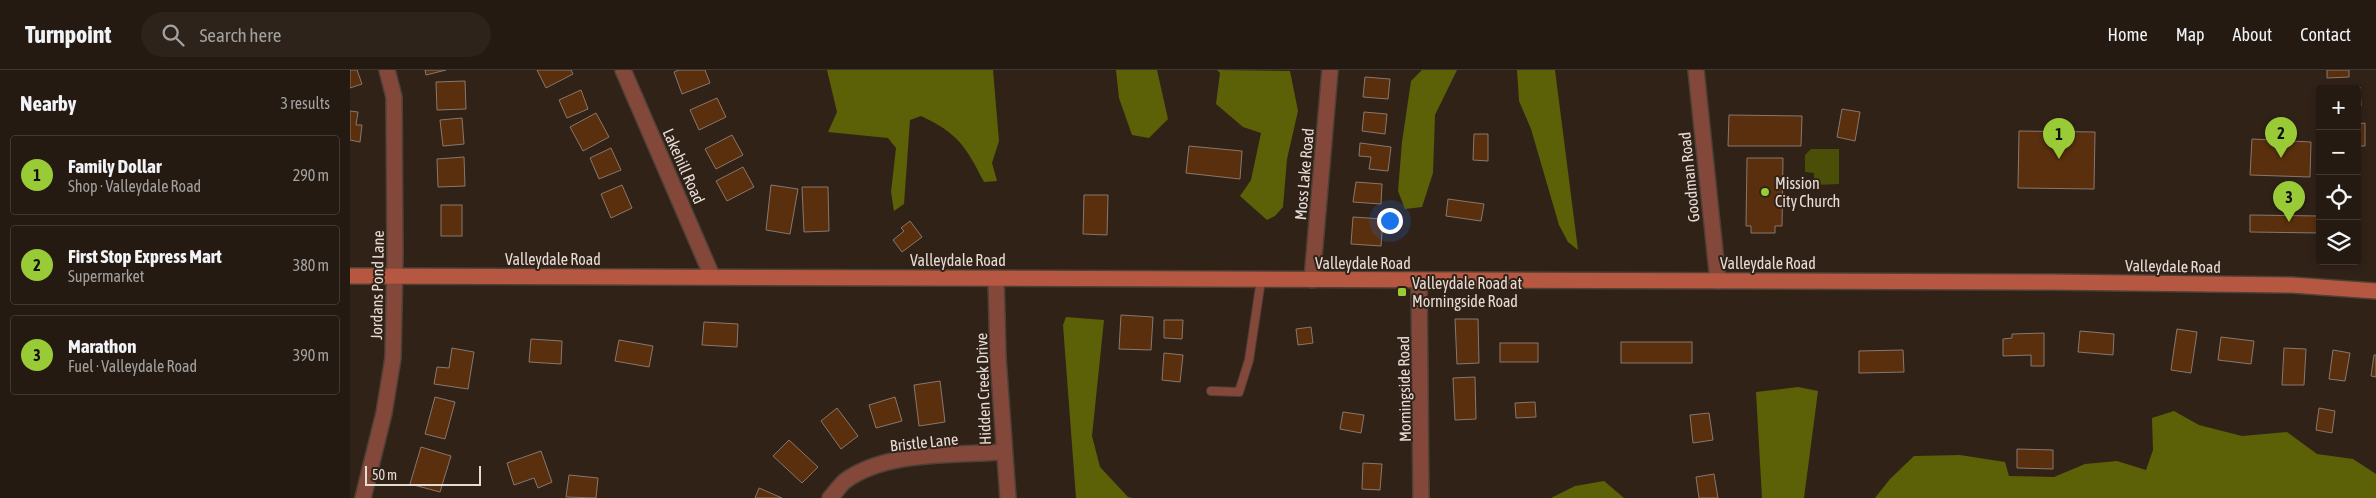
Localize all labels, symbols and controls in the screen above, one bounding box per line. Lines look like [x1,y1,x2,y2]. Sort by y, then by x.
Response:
search box [141,12,491,57]
text: Turnpoint [25,21,111,48]
icon: search [159,21,187,49]
text: Search here [199,24,281,46]
text: Home [2108,24,2148,45]
text: Map [2176,24,2205,45]
text: About [2233,24,2272,45]
text: Contact [2300,24,2351,45]
map controls [2316,85,2361,265]
button: + [2316,85,2361,130]
text: Nearby [20,91,76,115]
text: 3 results [280,94,330,112]
pin: 2 [2265,117,2297,158]
pin: 1 [2043,118,2075,159]
street label: Lakehill Road [659,126,709,206]
street label: Moss Lake Road [1291,127,1317,221]
button: − [2316,130,2361,175]
street label: Goodman Road [1675,131,1703,223]
text: Family Dollar [68,155,162,177]
text: 1 [33,166,41,184]
text: 290 m [293,166,329,184]
place label: Mission City Church [1775,174,1840,211]
button: locate [2316,175,2361,220]
text: Shop · Valleydale Road [68,177,201,195]
pin: 3 [2273,181,2305,222]
marker: Mission City Church [1759,186,1771,198]
your location [1377,208,1403,234]
button: layers [2316,220,2361,265]
street label: Jordans Pond Lane [367,230,387,340]
text: First Stop Express Mart [68,245,222,267]
street label: Valleydale Road [505,250,601,269]
street label: Valleydale Road [910,251,1006,270]
street label: Valleydale Road [1315,254,1411,273]
street label: Valleydale Road [1720,254,1816,273]
text: 2 [33,256,41,274]
text: 380 m [293,256,329,274]
street label: Valleydale Road [2125,256,2221,277]
text: Supermarket [68,267,144,285]
place label: Valleydale Road at Morningside Road [1412,274,1522,311]
marker: Valleydale Road at Morningside Road [1396,286,1408,298]
street label: Hidden Creek Drive [972,333,994,445]
text: Marathon [68,335,136,357]
street label: Morningside Road [1394,336,1415,442]
text: 3 [33,346,41,364]
text: 390 m [293,346,329,364]
text: Fuel · Valleydale Road [68,357,197,375]
street label: Bristle Lane [889,429,959,455]
scale bar [365,463,481,486]
text: 50 m [372,467,397,483]

